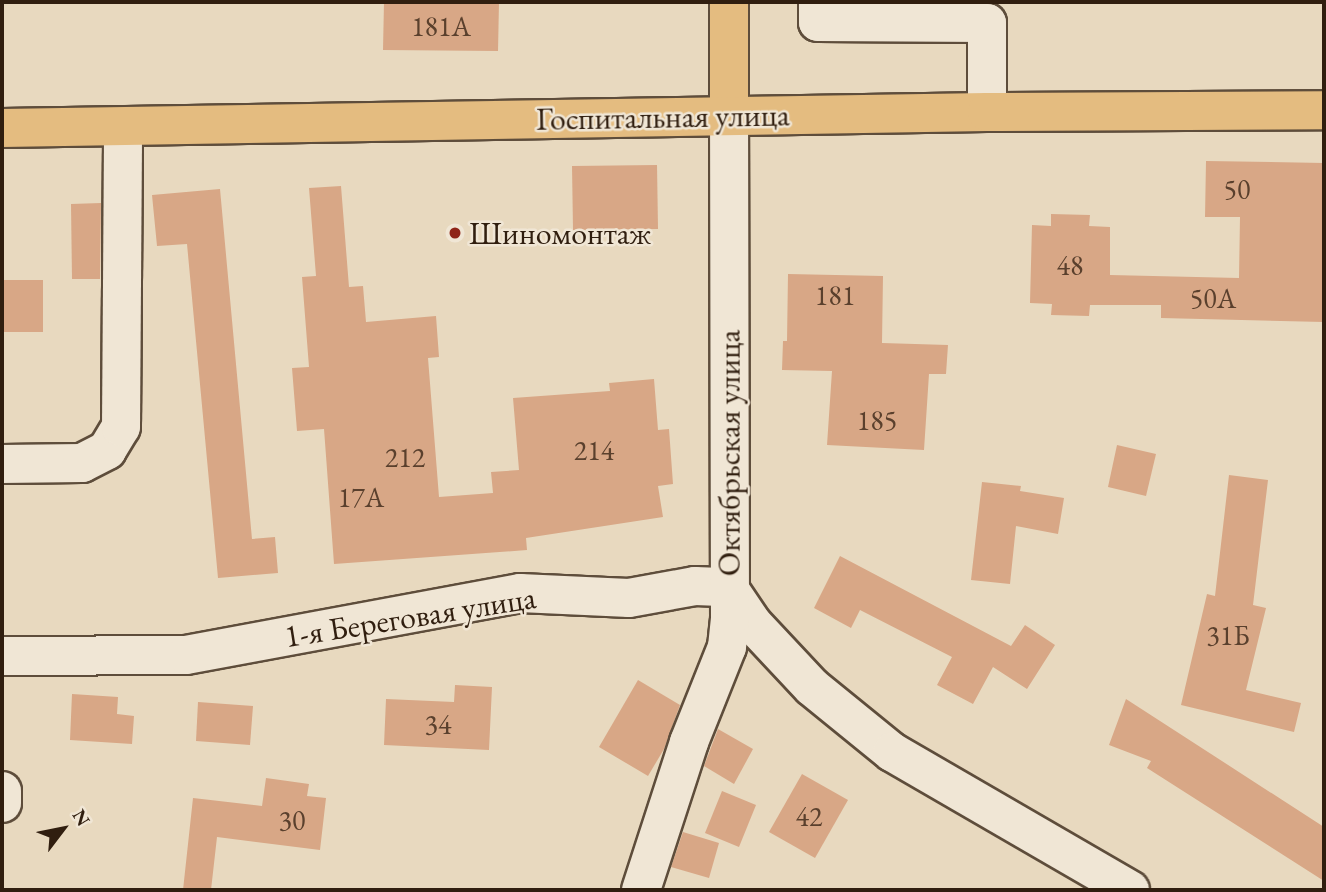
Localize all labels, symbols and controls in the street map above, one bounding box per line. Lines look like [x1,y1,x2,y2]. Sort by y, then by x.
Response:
house number: 181А [411,9,471,43]
street label: Госпитальная улица [536,96,790,138]
house number: 50 [1224,172,1250,206]
place label: Шиномонтаж [469,214,652,252]
marker: Шиномонтаж [447,225,463,241]
house number: 48 [1057,248,1083,282]
house number: 181 [815,278,855,312]
house number: 50А [1190,281,1236,315]
street label: Октябрьская улица [710,330,748,576]
house number: 185 [857,403,897,437]
house number: 214 [574,433,614,467]
house number: 212 [385,440,425,474]
house number: 17А [338,480,384,514]
street label: 1-я Береговая улица [282,578,538,656]
house number: 31Б [1206,618,1250,652]
house number: 34 [425,707,451,741]
north arrow [28,794,98,864]
house number: 42 [796,799,822,833]
house number: 30 [279,803,305,837]
text: N [67,804,96,831]

